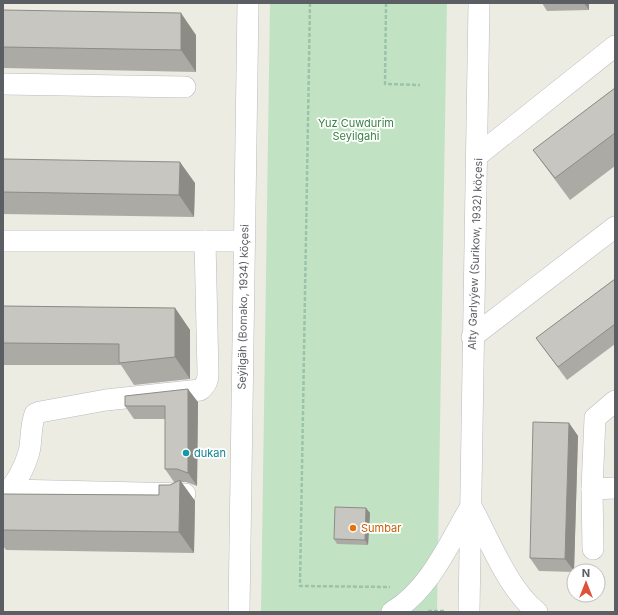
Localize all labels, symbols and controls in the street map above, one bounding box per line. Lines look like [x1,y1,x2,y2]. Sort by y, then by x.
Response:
park label: Yuz Cuwdurim Seyilgahi [318,116,394,143]
street label: Alty Garlyýew (Surikow, 1932) köçesi [465,158,485,350]
street label: Seýilgäh (Bomako, 1934) köçesi [235,224,251,390]
place label: dukan [194,446,226,460]
marker: dukan [181,448,191,458]
place label: Sumbar [361,521,401,535]
marker: Sumbar [348,523,358,533]
north arrow [566,563,606,603]
text: N [582,566,590,580]

